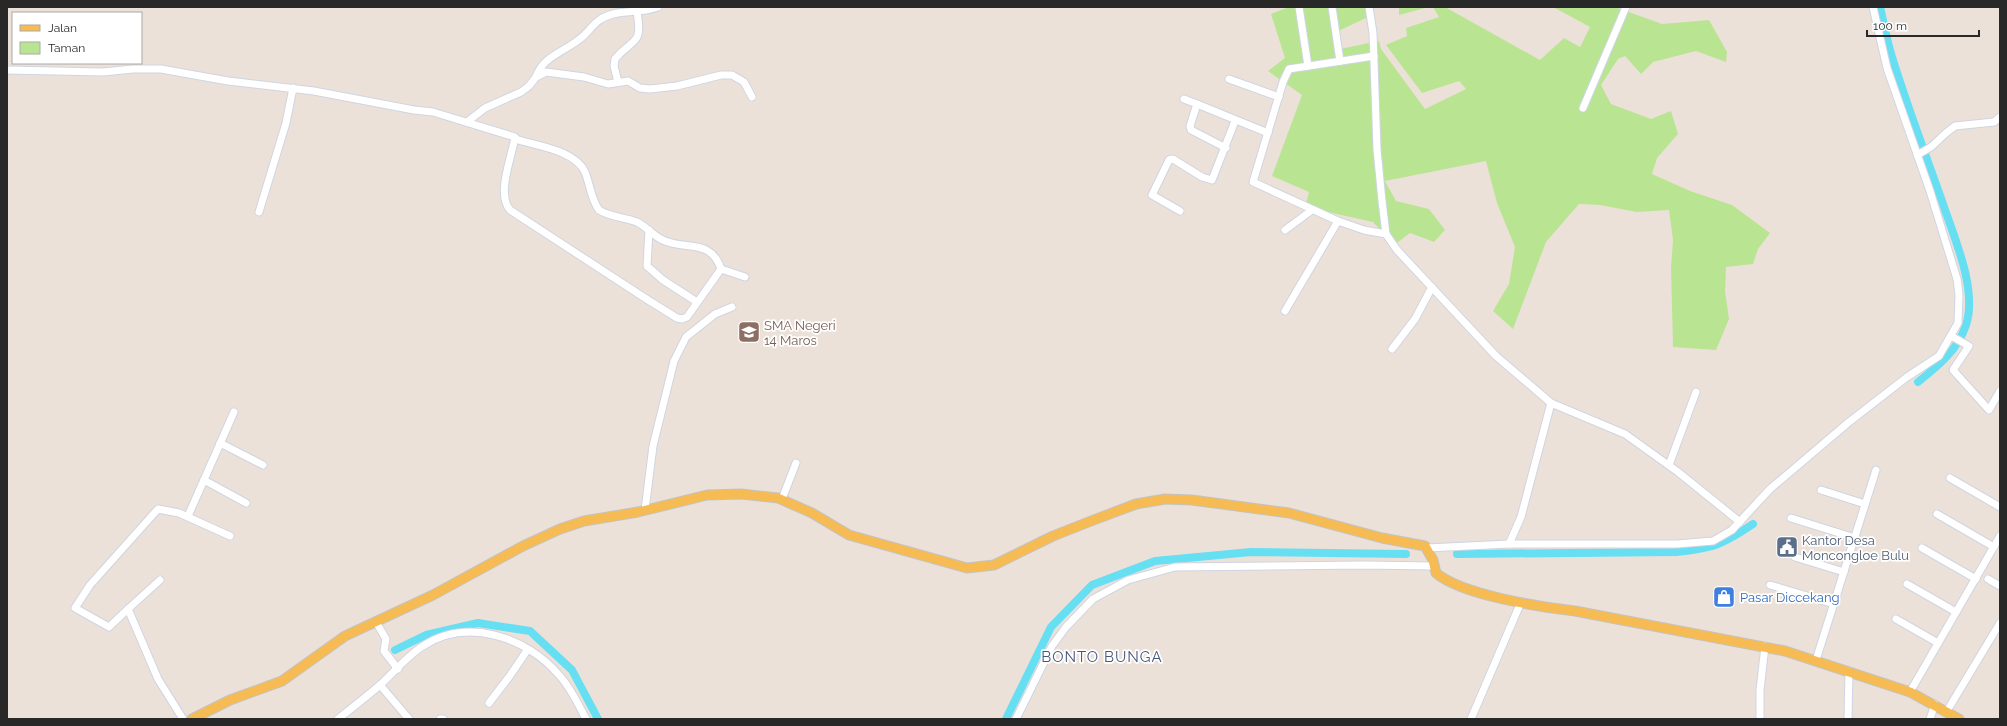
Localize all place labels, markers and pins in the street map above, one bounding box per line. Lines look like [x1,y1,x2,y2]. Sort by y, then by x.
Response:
place label: SMA Negeri 14 Maros [764,318,836,348]
school or university icon: SMA Negeri 14 Maros [736,319,762,345]
place label: Kantor Desa Moncongloe Bulu [1802,533,1909,563]
public building icon: Kantor Desa Moncongloe Bulu [1774,534,1800,560]
shop icon: Pasar Diccekang [1711,584,1737,610]
place label: Pasar Diccekang [1740,590,1840,605]

